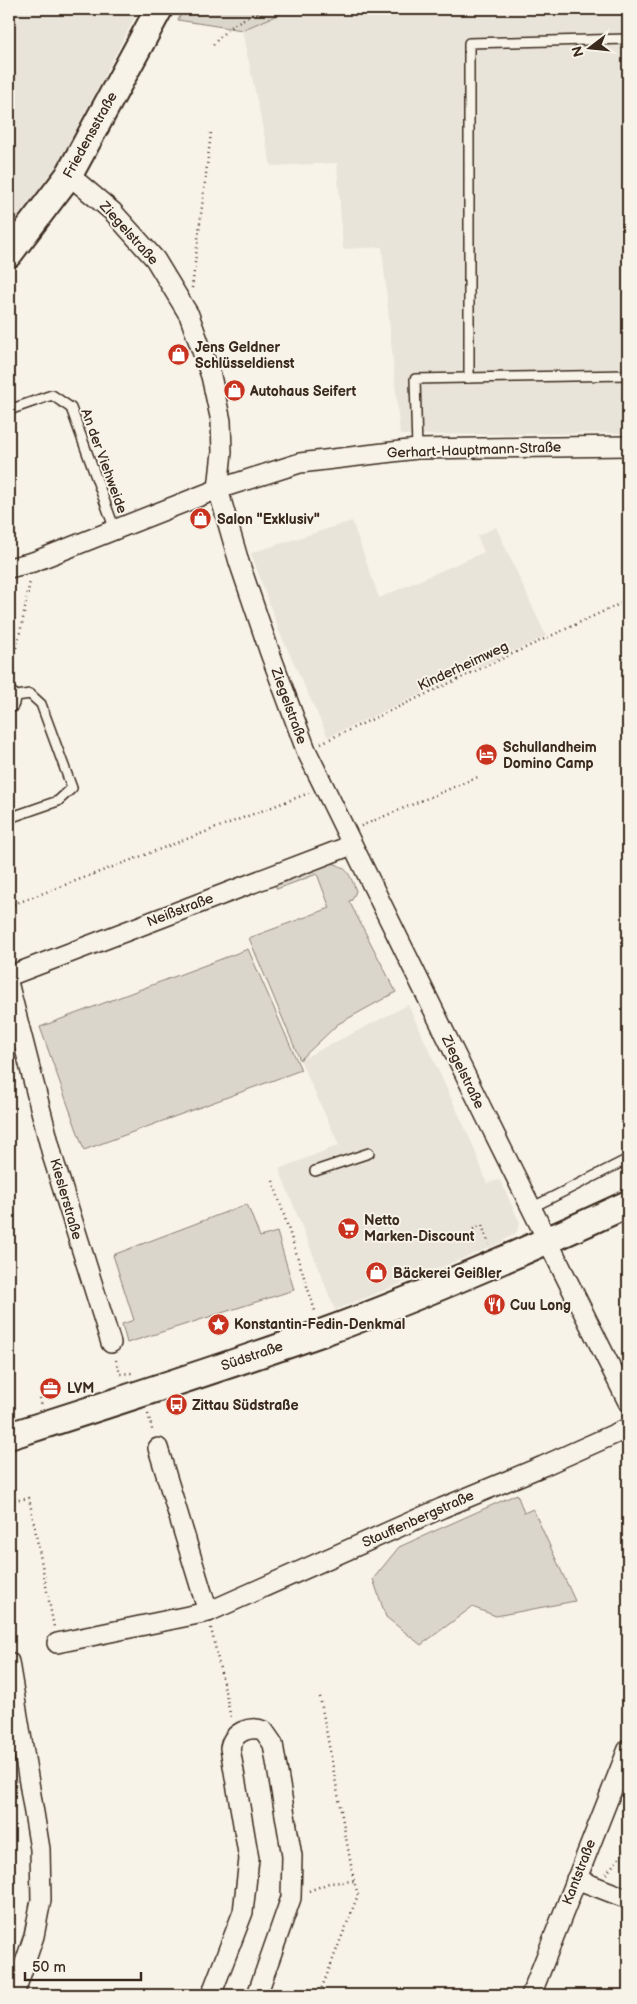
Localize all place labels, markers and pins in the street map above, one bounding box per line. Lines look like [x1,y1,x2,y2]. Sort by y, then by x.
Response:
place label: Jens Geldner Schlüsseldienst [195,339,295,372]
shop icon: Jens Geldner Schlüsseldienst [167,343,191,367]
shop icon: Autohaus Seifert [222,379,246,403]
place label: Autohaus Seifert [249,383,357,400]
shop icon: Salon "Exklusiv" [189,507,213,531]
place label: Salon "Exklusiv" [217,511,320,528]
place label: Schullandheim Domino Camp [503,739,597,772]
hotel icon: Schullandheim Domino Camp [475,743,499,767]
place label: Netto Marken-Discount [364,1212,475,1245]
supermarket icon: Netto Marken-Discount [336,1216,360,1240]
shop icon: Bäckerei Geißler [365,1261,389,1285]
place label: Bäckerei Geißler [393,1265,502,1282]
restaurant icon: Cuu Long [482,1293,506,1317]
place label: Cuu Long [510,1297,571,1314]
place icon: Konstantin-Fedin-Denkmal [206,1312,230,1336]
place label: Konstantin-Fedin-Denkmal [234,1316,405,1333]
office icon: LVM [39,1376,63,1400]
place label: LVM [67,1380,94,1397]
bus stop icon: Zittau Südstraße [164,1393,188,1417]
place label: Zittau Südstraße [192,1397,299,1414]

